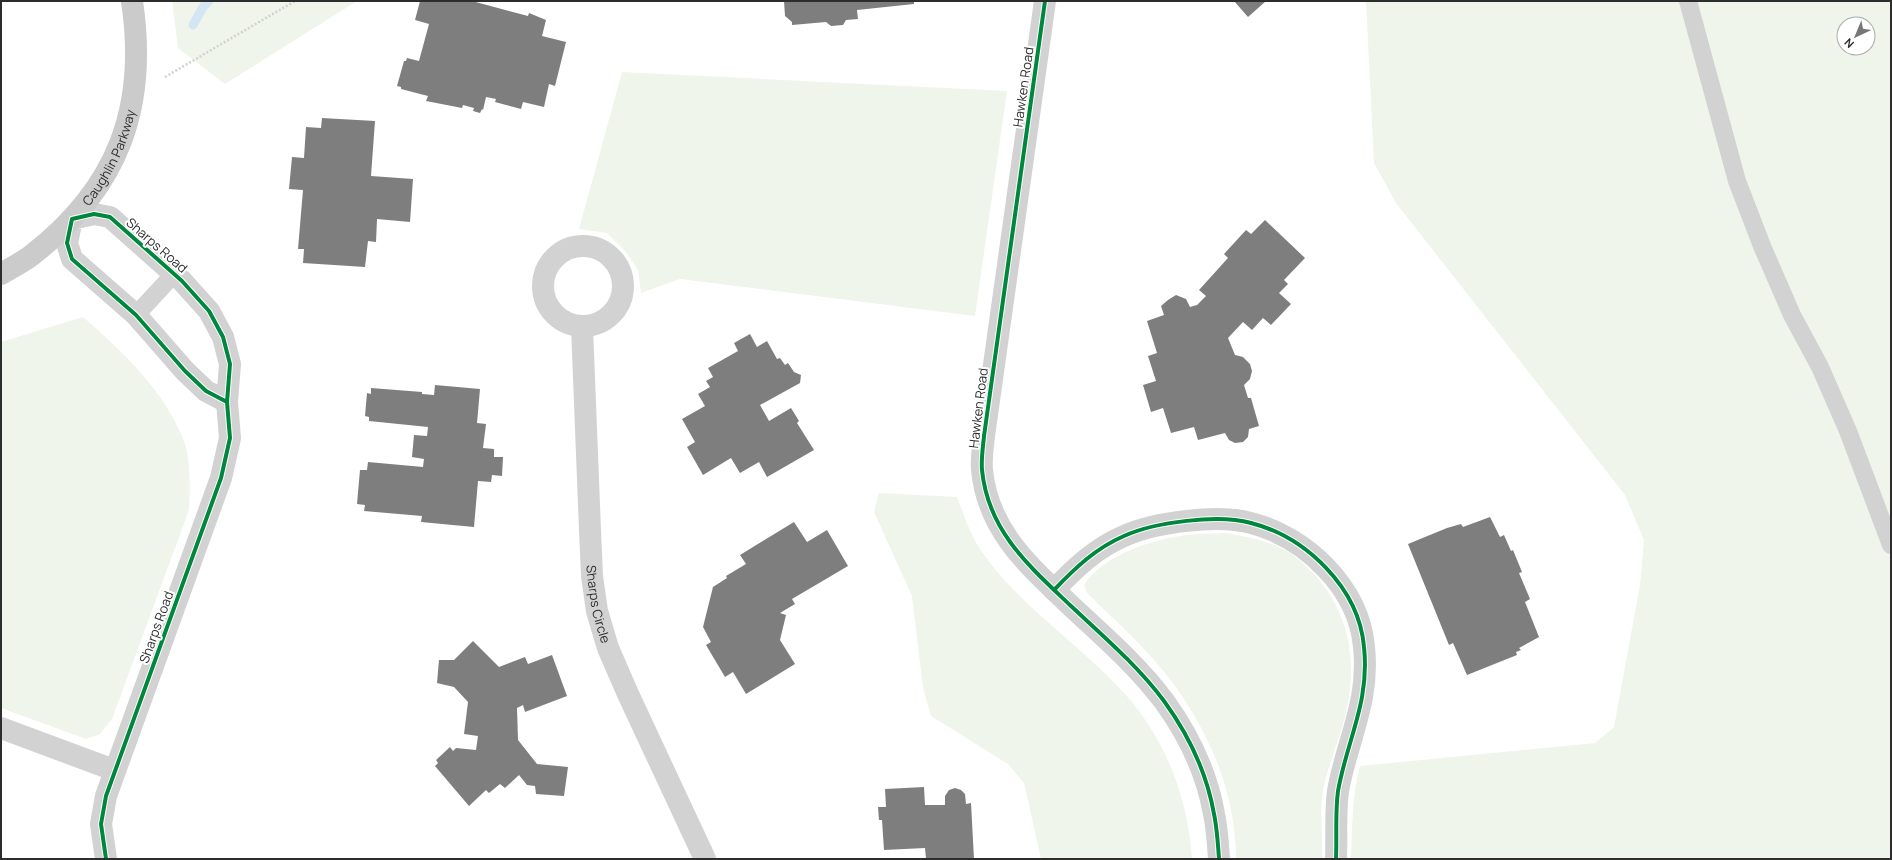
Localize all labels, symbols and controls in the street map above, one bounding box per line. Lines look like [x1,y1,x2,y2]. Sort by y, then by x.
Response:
north arrow [1836,16,1876,56]
text: N [1841,35,1857,52]
street label: Hawken Road [1008,46,1038,128]
street label: Caughlin Parkway [78,107,139,209]
street label: Sharps Road [123,213,191,277]
street label: Hawken Road [964,367,992,449]
street label: Sharps Circle [583,565,615,646]
street label: Sharps Road [135,588,177,666]

